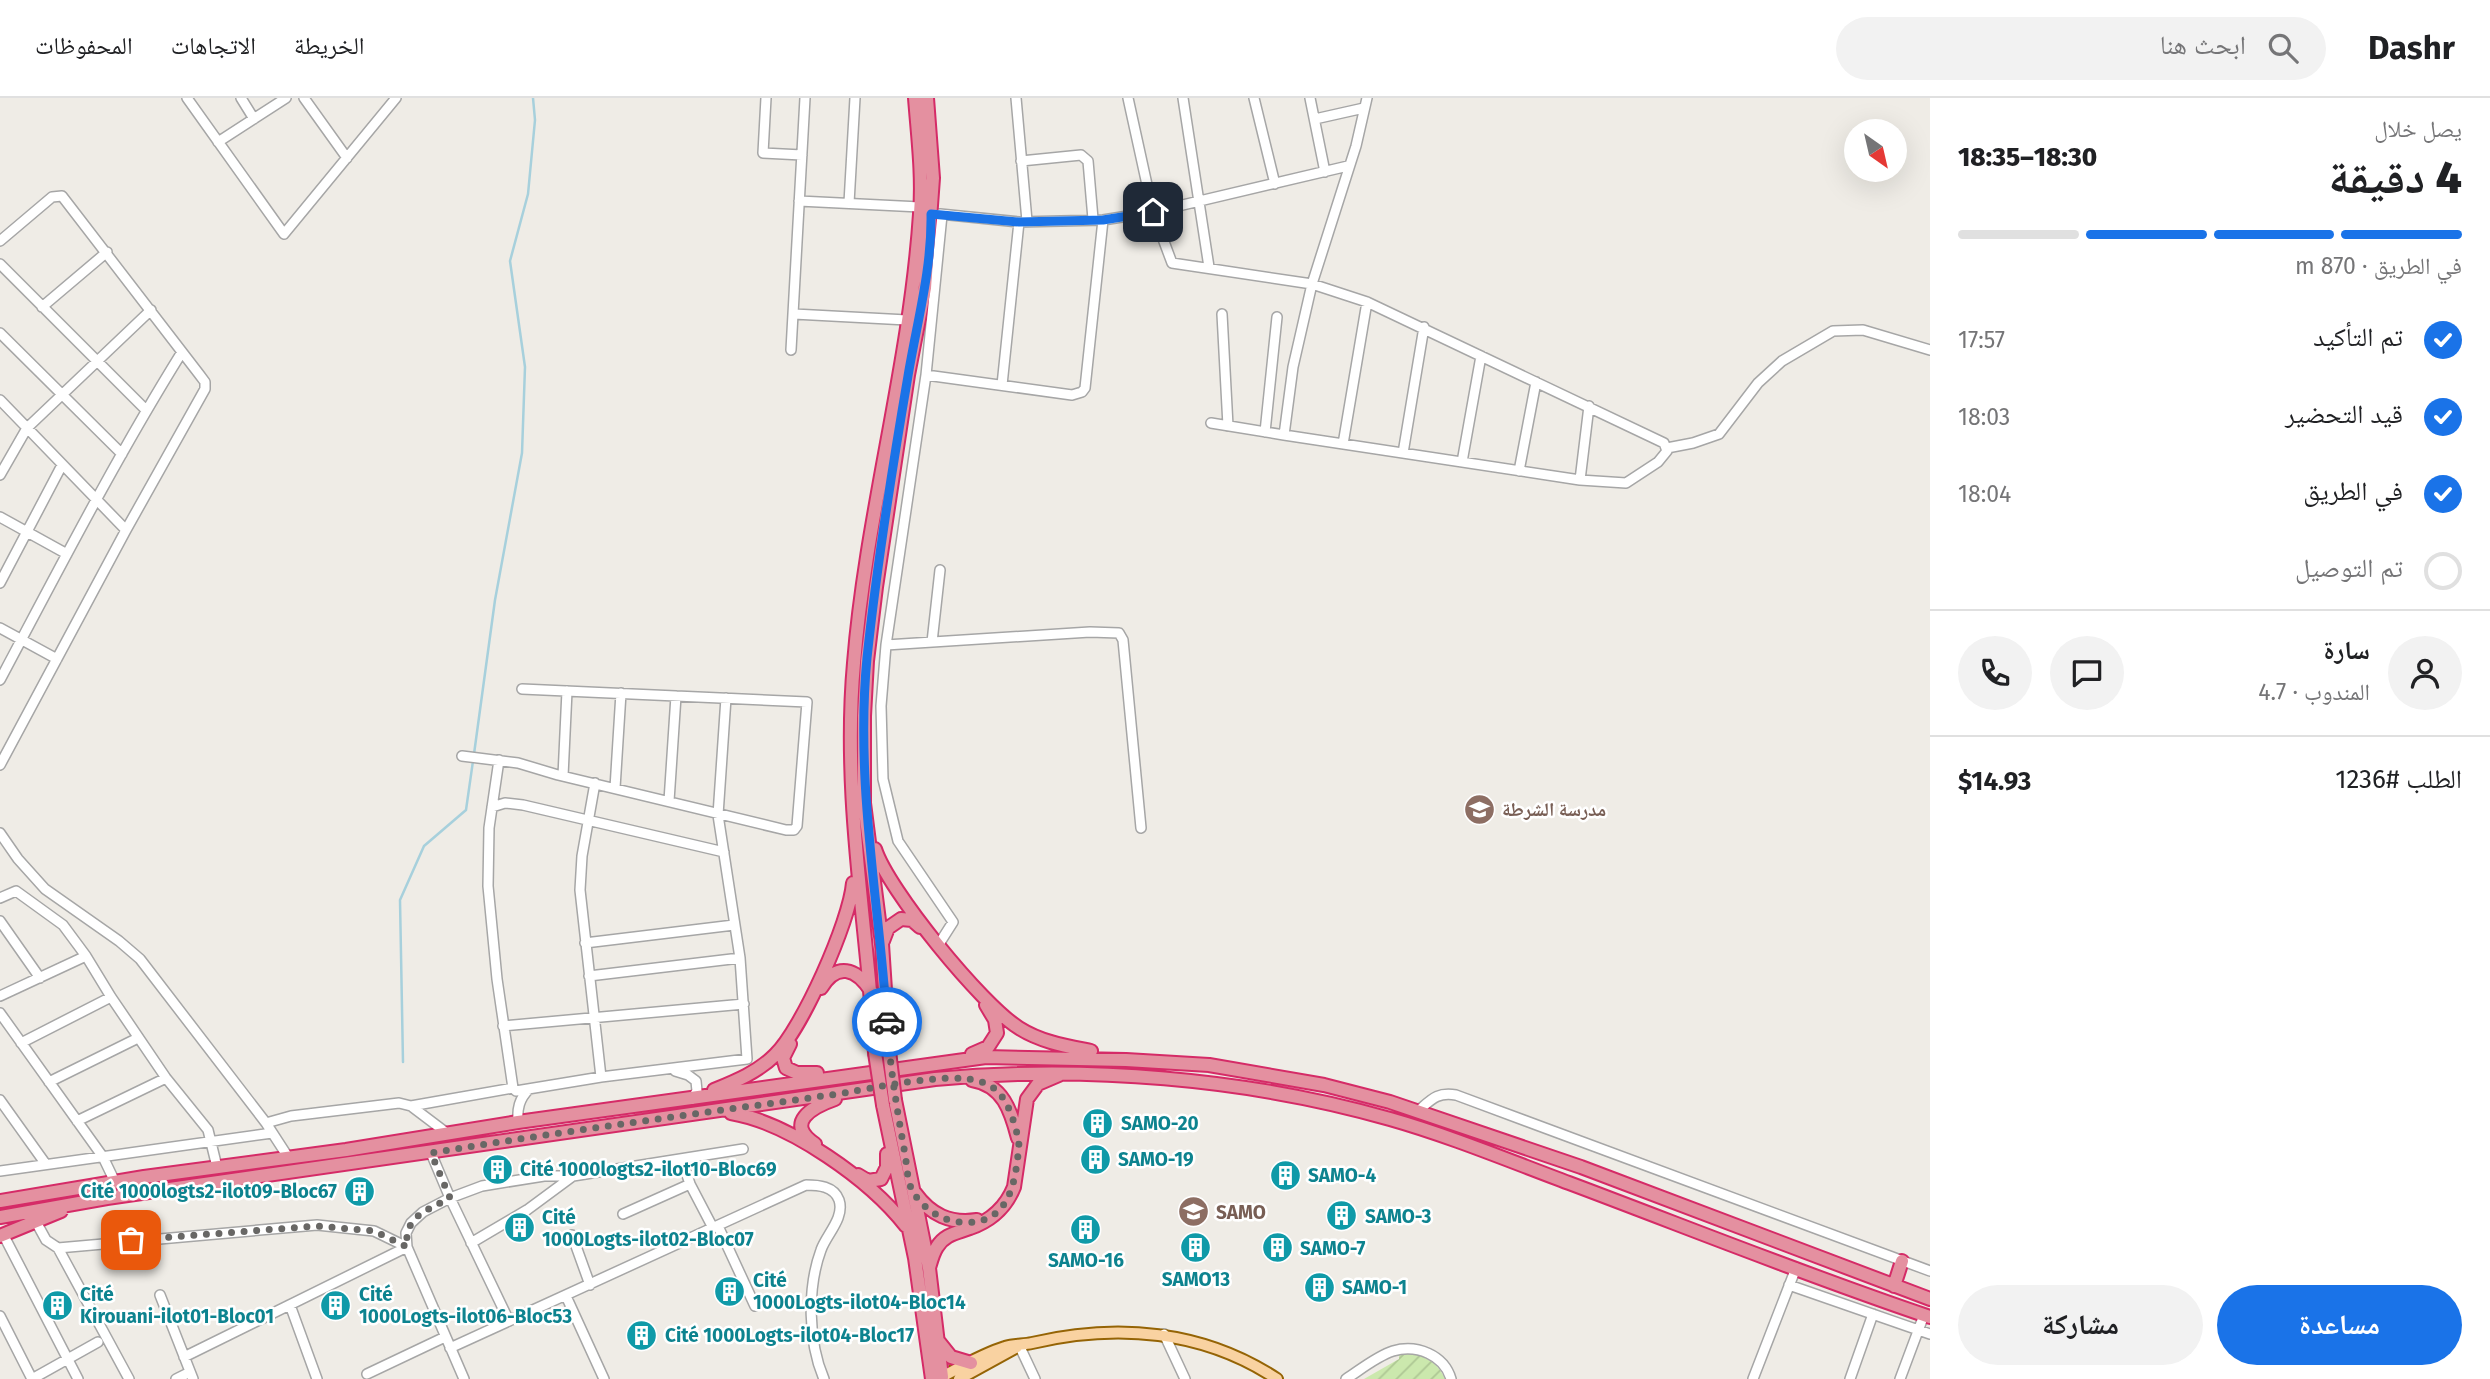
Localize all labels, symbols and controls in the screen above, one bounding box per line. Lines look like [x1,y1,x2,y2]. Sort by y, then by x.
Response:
search box [1836,17,2326,80]
text: Dashr [2368,28,2455,68]
icon: search [2264,29,2302,67]
text: ابحث هنا [2160,30,2246,61]
text: المحفوظات [35,32,133,60]
text: الاتجاهات [171,32,256,60]
text: الخريطة [294,32,365,60]
text: يصل خلال [2374,115,2462,143]
north arrow [1844,119,1908,182]
map controls [1844,119,1907,182]
text: 18:30–18:35 [1958,142,2097,173]
text: 4 دقيقة [2328,150,2462,205]
pin [1123,182,1183,242]
icon: home [1134,193,1172,231]
text: في الطريق · 870 m [2295,252,2462,280]
icon: check [2424,321,2462,359]
text: تم التأكيد [2313,322,2403,353]
text: 17:57 [1958,326,2005,354]
icon: check [2424,398,2462,436]
text: قيد التحضير [2285,399,2403,430]
text: 18:03 [1958,403,2010,431]
icon: check [2424,475,2462,513]
text: في الطريق [2303,476,2403,507]
text: 18:04 [1958,480,2011,508]
text: تم التوصيل [2295,553,2403,584]
text: سارة [2323,635,2370,666]
button: phone [1958,636,2032,710]
button: chat [2050,636,2124,710]
button: person [2388,636,2462,710]
text: المندوب · 4.7 [2258,678,2370,706]
text: الطلب #1236 [2335,764,2462,795]
text: $14.93 [1958,766,2031,797]
school or university icon: مدرسة الشرطة [1462,792,1496,826]
place label: مدرسة الشرطة [1502,798,1606,821]
courier [852,987,922,1057]
icon: car [868,1003,906,1041]
building icon: SAMO-20 [1081,1106,1115,1140]
place label: SAMO-20 [1121,1112,1199,1135]
building icon: SAMO-19 [1078,1142,1112,1176]
place label: SAMO-19 [1118,1148,1194,1171]
building icon: Cité 1000logts2-ilot10-Bloc69 [480,1152,514,1186]
place label: Cité 1000logts2-ilot10-Bloc69 [520,1158,777,1181]
building icon: SAMO-4 [1268,1158,1302,1192]
place label: SAMO-4 [1308,1164,1376,1187]
building icon: Cité 1000logts2-ilot09-Bloc67 [343,1174,377,1208]
place label: Cité 1000logts2-ilot09-Bloc67 [81,1180,337,1203]
school or university icon: SAMO [1176,1195,1210,1229]
building icon: SAMO-3 [1325,1199,1359,1233]
place label: SAMO [1216,1201,1266,1224]
place label: SAMO-3 [1365,1205,1431,1228]
place label: Cité 1000Logts-ilot02-Bloc07 [542,1206,754,1251]
pin [101,1210,161,1270]
building icon: Cité 1000Logts-ilot02-Bloc07 [502,1211,536,1245]
building icon: SAMO-16 [1069,1212,1103,1246]
icon: bag [112,1221,150,1259]
building icon: SAMO13 [1179,1231,1213,1265]
building icon: SAMO-7 [1260,1231,1294,1265]
place label: SAMO-7 [1300,1237,1365,1260]
place label: SAMO-16 [1048,1249,1124,1272]
place label: SAMO13 [1162,1268,1230,1291]
place label: Cité 1000Logts-ilot04-Bloc14 [753,1269,966,1314]
building icon: SAMO-1 [1302,1270,1336,1304]
building icon: Cité 1000Logts-ilot04-Bloc14 [713,1274,747,1308]
place label: SAMO-1 [1342,1276,1407,1299]
place label: Cité Kirouani-ilot01-Bloc01 [80,1283,274,1328]
place label: Cité 1000Logts-ilot06-Bloc53 [359,1283,572,1328]
button: مشاركة [1958,1285,2203,1365]
button: مساعدة [2217,1285,2462,1365]
building icon: Cité Kirouani-ilot01-Bloc01 [40,1288,74,1322]
building icon: Cité 1000Logts-ilot06-Bloc53 [319,1288,353,1322]
building icon: Cité 1000Logts-ilot04-Bloc17 [625,1318,659,1352]
place label: Cité 1000Logts-ilot04-Bloc17 [665,1324,914,1347]

